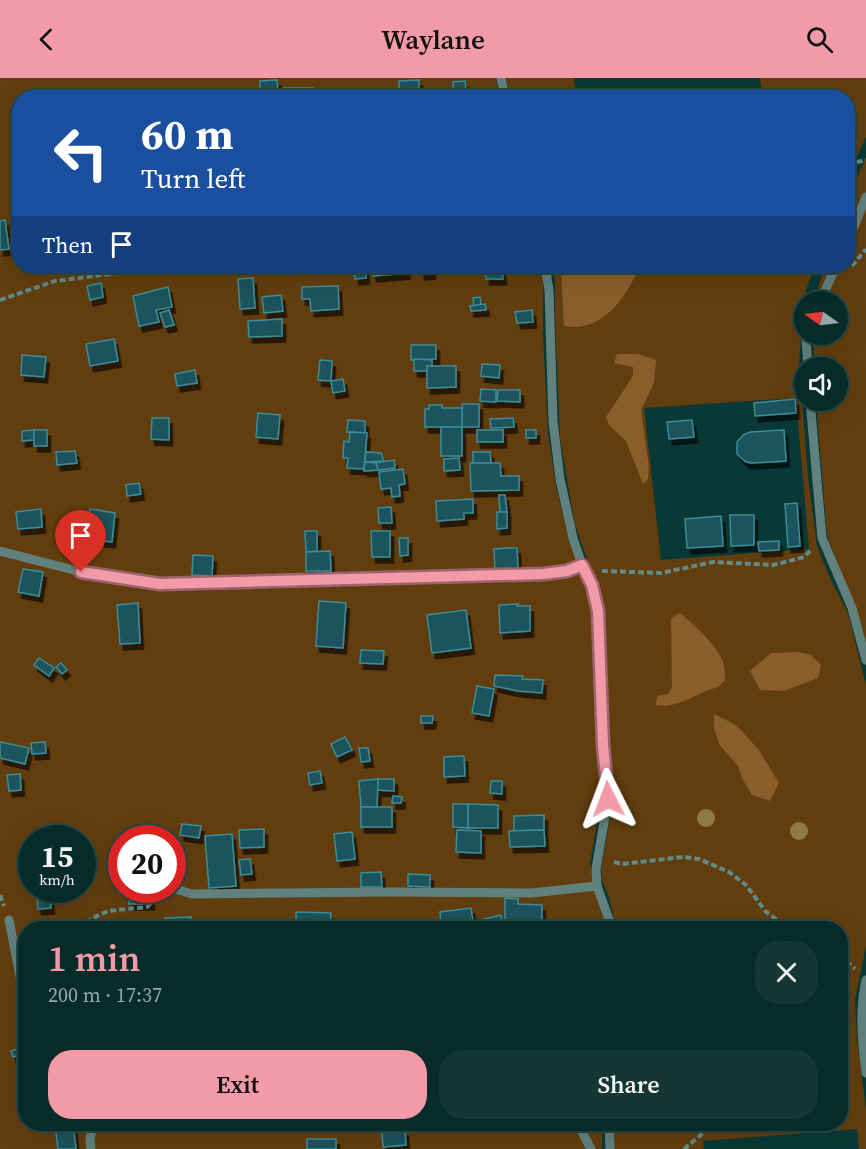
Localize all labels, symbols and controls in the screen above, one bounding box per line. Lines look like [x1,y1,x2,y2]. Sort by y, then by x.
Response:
text: Waylane [381,21,485,58]
icon: back [30,23,63,56]
icon: search [803,23,836,56]
text: 60 m [141,105,234,163]
icon: left [42,114,120,192]
text: Turn left [141,160,245,197]
icon: arrive [105,228,138,261]
text: Then [42,230,93,260]
north arrow [794,291,848,345]
map controls [794,291,848,411]
button: sound [794,357,848,411]
pin [55,510,106,572]
icon: arrive [64,519,97,552]
position arrow [576,767,640,831]
speed limit sign: 20 [108,825,186,903]
text: 15 [41,836,73,877]
text: km/h [39,869,75,890]
text: 1 min [48,934,140,983]
button: close [755,941,818,1004]
text: 200 m · 17:37 [48,981,162,1009]
button: Exit [48,1050,427,1119]
button: Share [439,1050,818,1119]

